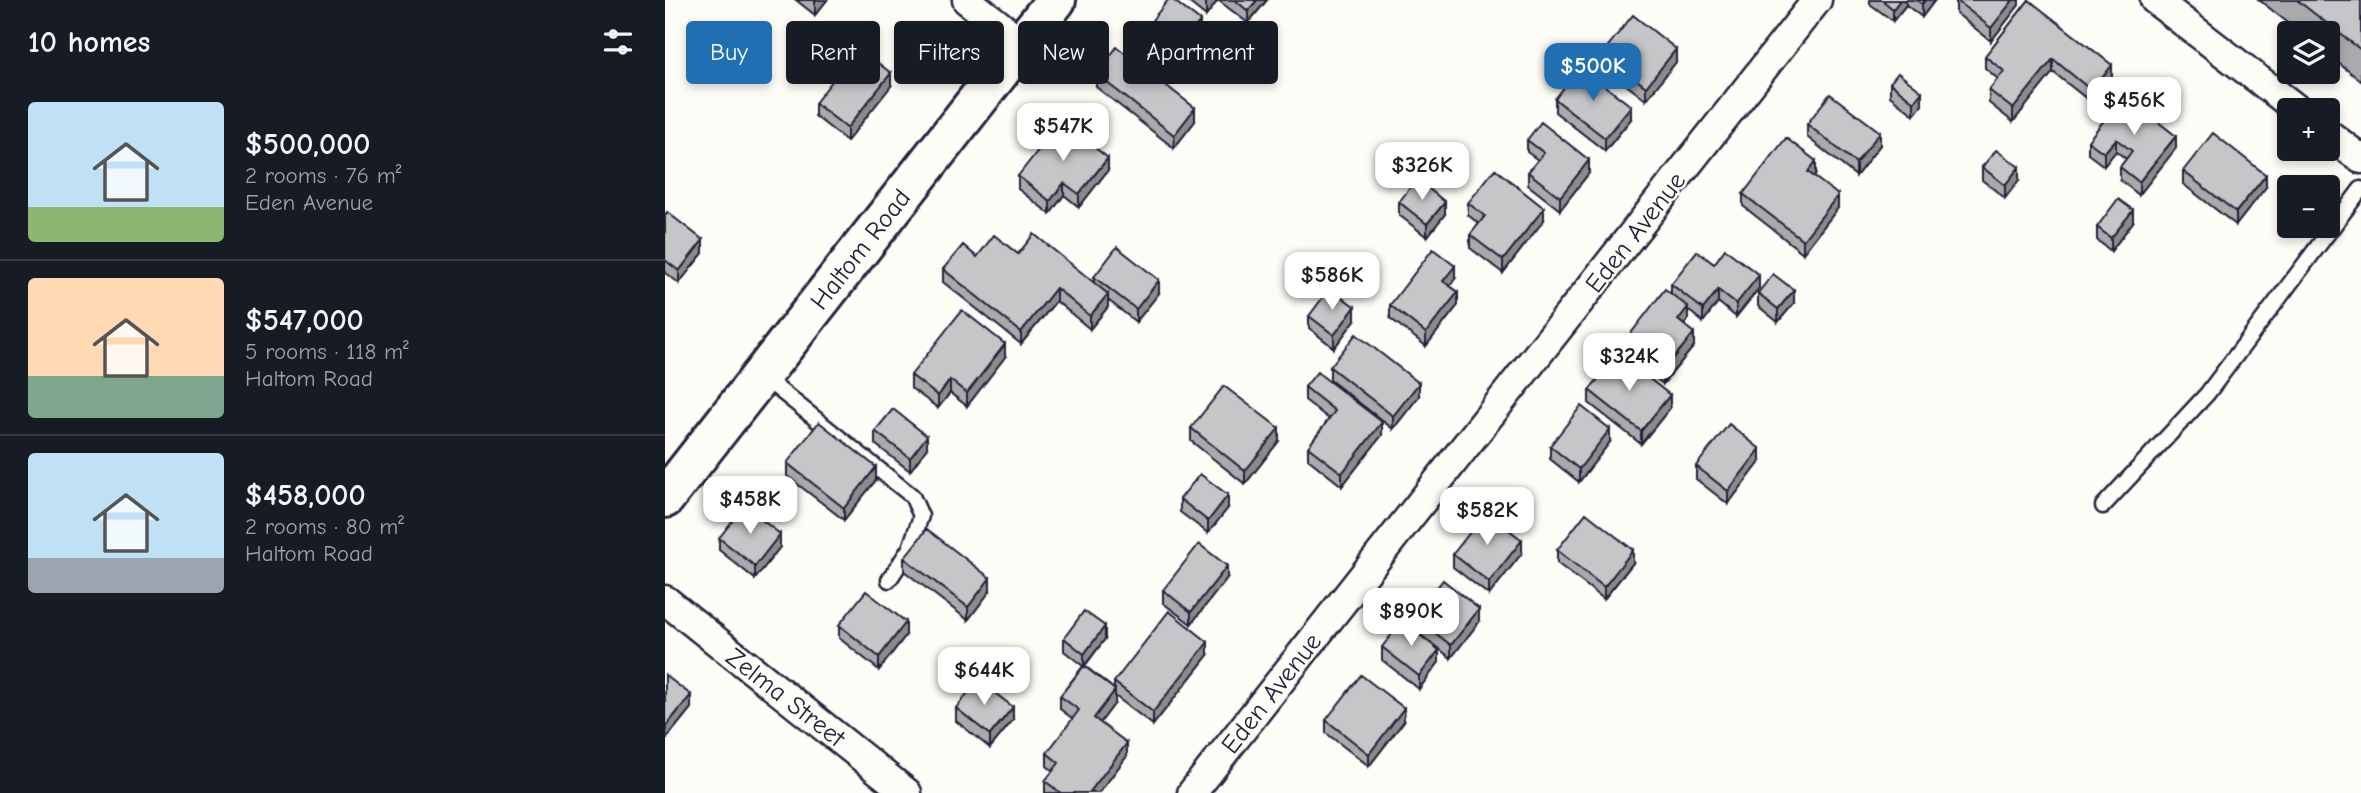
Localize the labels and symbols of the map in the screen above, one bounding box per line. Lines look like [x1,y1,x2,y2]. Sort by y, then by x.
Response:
pin: $500K [1544,43,1642,103]
pin: $456K [2085,78,2183,137]
pin: $547K [1014,104,1112,163]
pin: $326K [1373,142,1471,202]
street label: Eden Avenue [1579,166,1692,299]
street label: Haltom Road [804,183,917,316]
pin: $586K [1283,252,1381,312]
pin: $324K [1580,334,1678,393]
pin: $458K [701,476,799,536]
pin: $582K [1438,488,1536,547]
pin: $890K [1362,588,1460,648]
street label: Eden Avenue [1215,627,1328,760]
street label: Zelma Street [720,642,852,754]
pin: $644K [935,648,1033,707]

